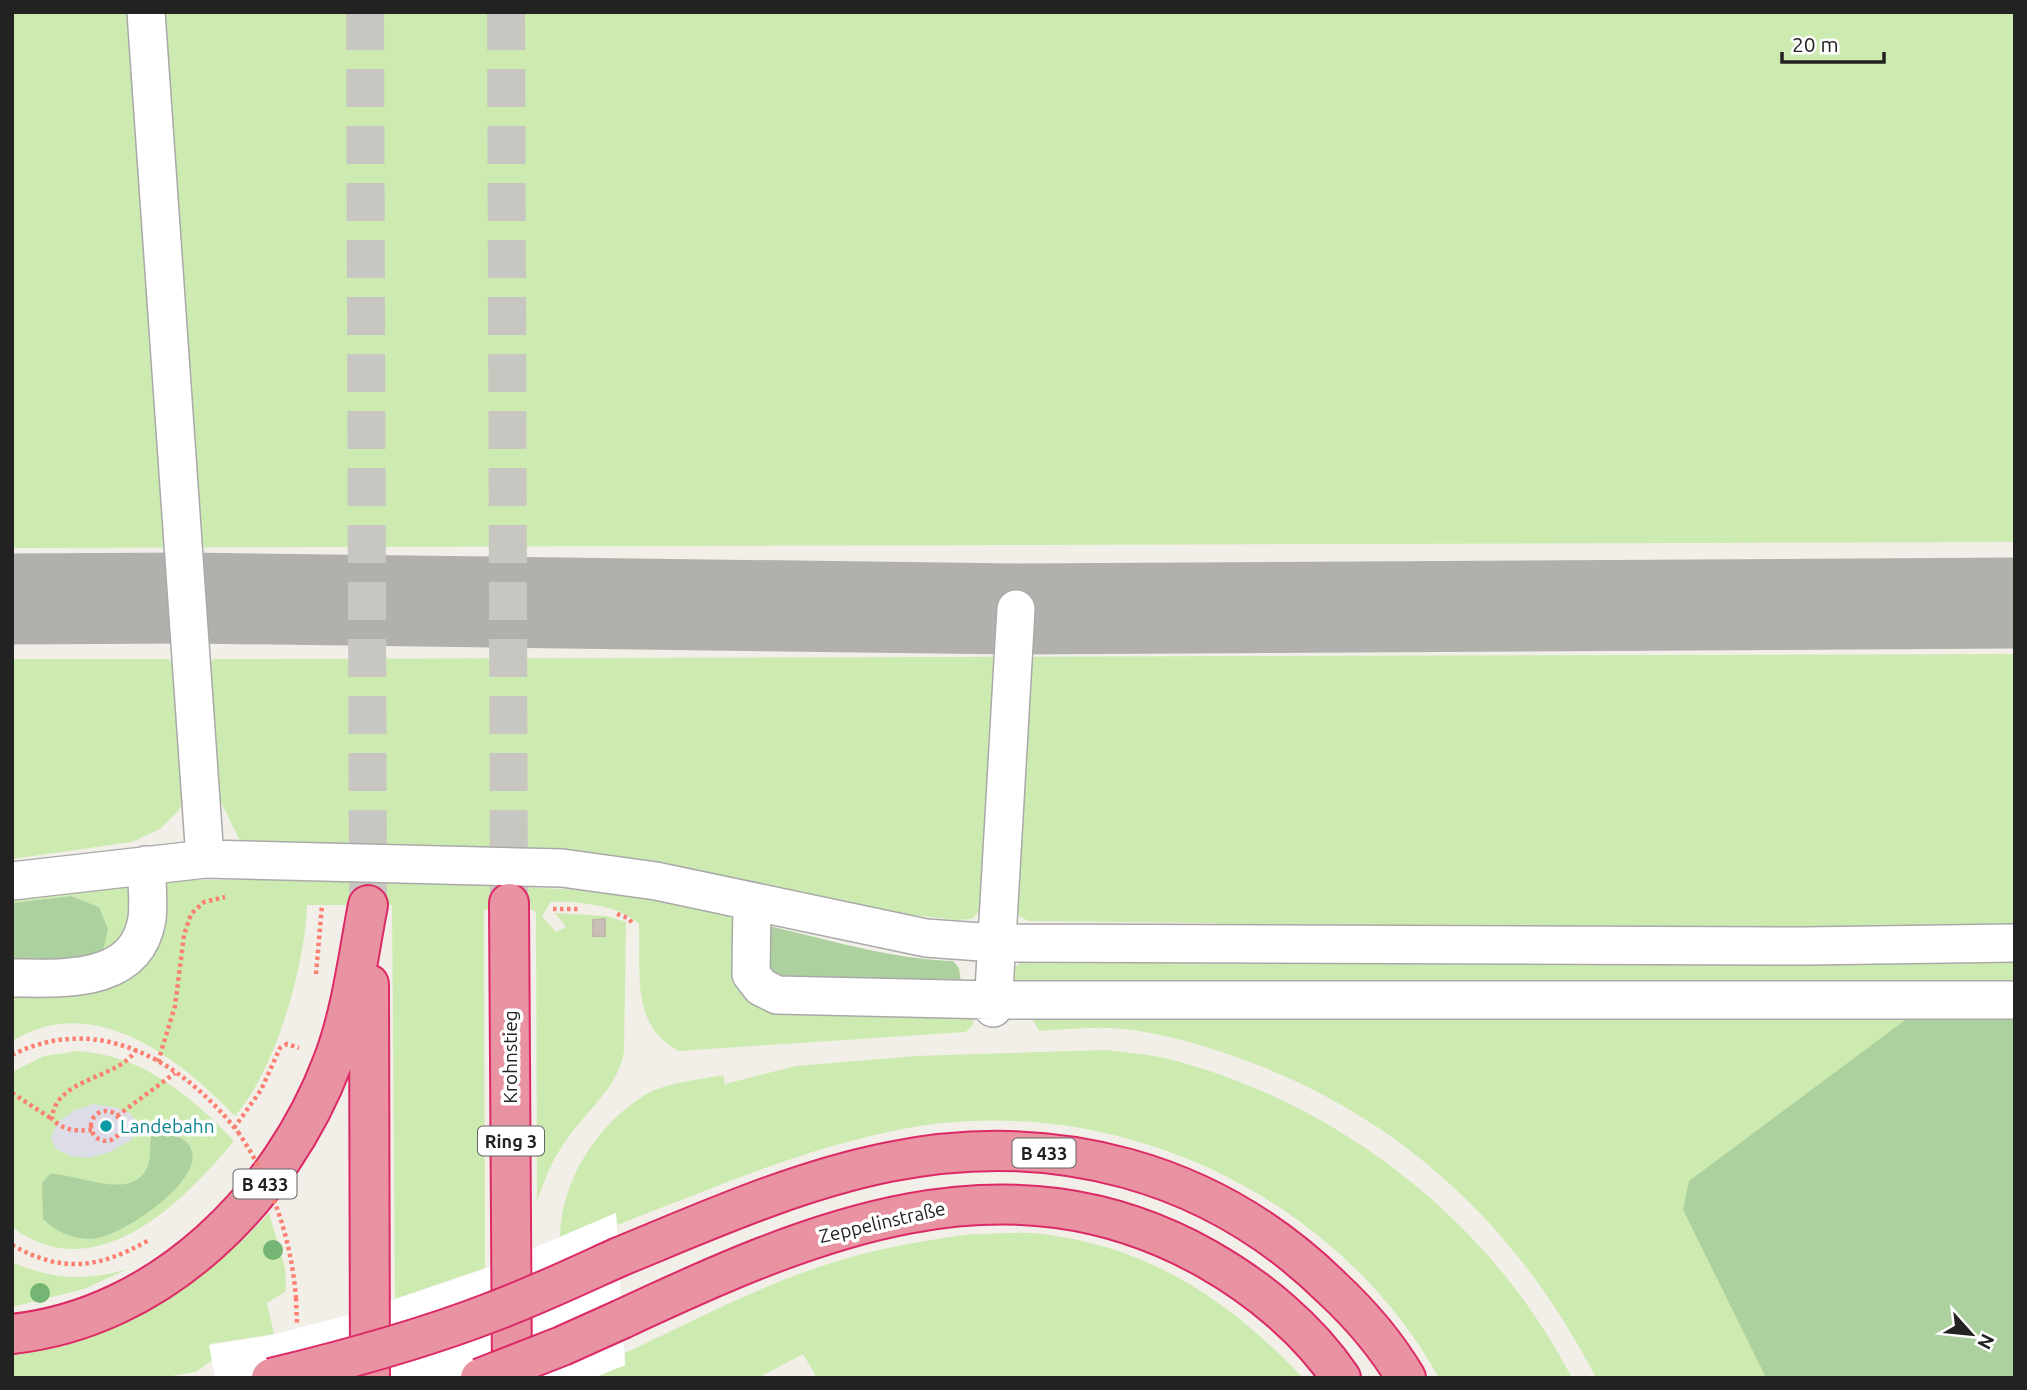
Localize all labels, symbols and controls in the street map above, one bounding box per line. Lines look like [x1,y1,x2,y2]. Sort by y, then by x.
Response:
scale bar [1782,21,1884,65]
text: 20 m [1792,32,1839,56]
street label: Krohnstieg [499,1010,521,1104]
place label: Landebahn [120,1115,215,1137]
marker: Landebahn [98,1118,114,1134]
road number: Ring 3 [478,1126,544,1156]
road number: B 433 [1012,1138,1076,1168]
road number: B 433 [233,1170,296,1198]
street label: Zeppelinstraße [817,1197,947,1247]
north arrow [1936,1299,2006,1369]
text: N [1973,1330,1999,1353]

